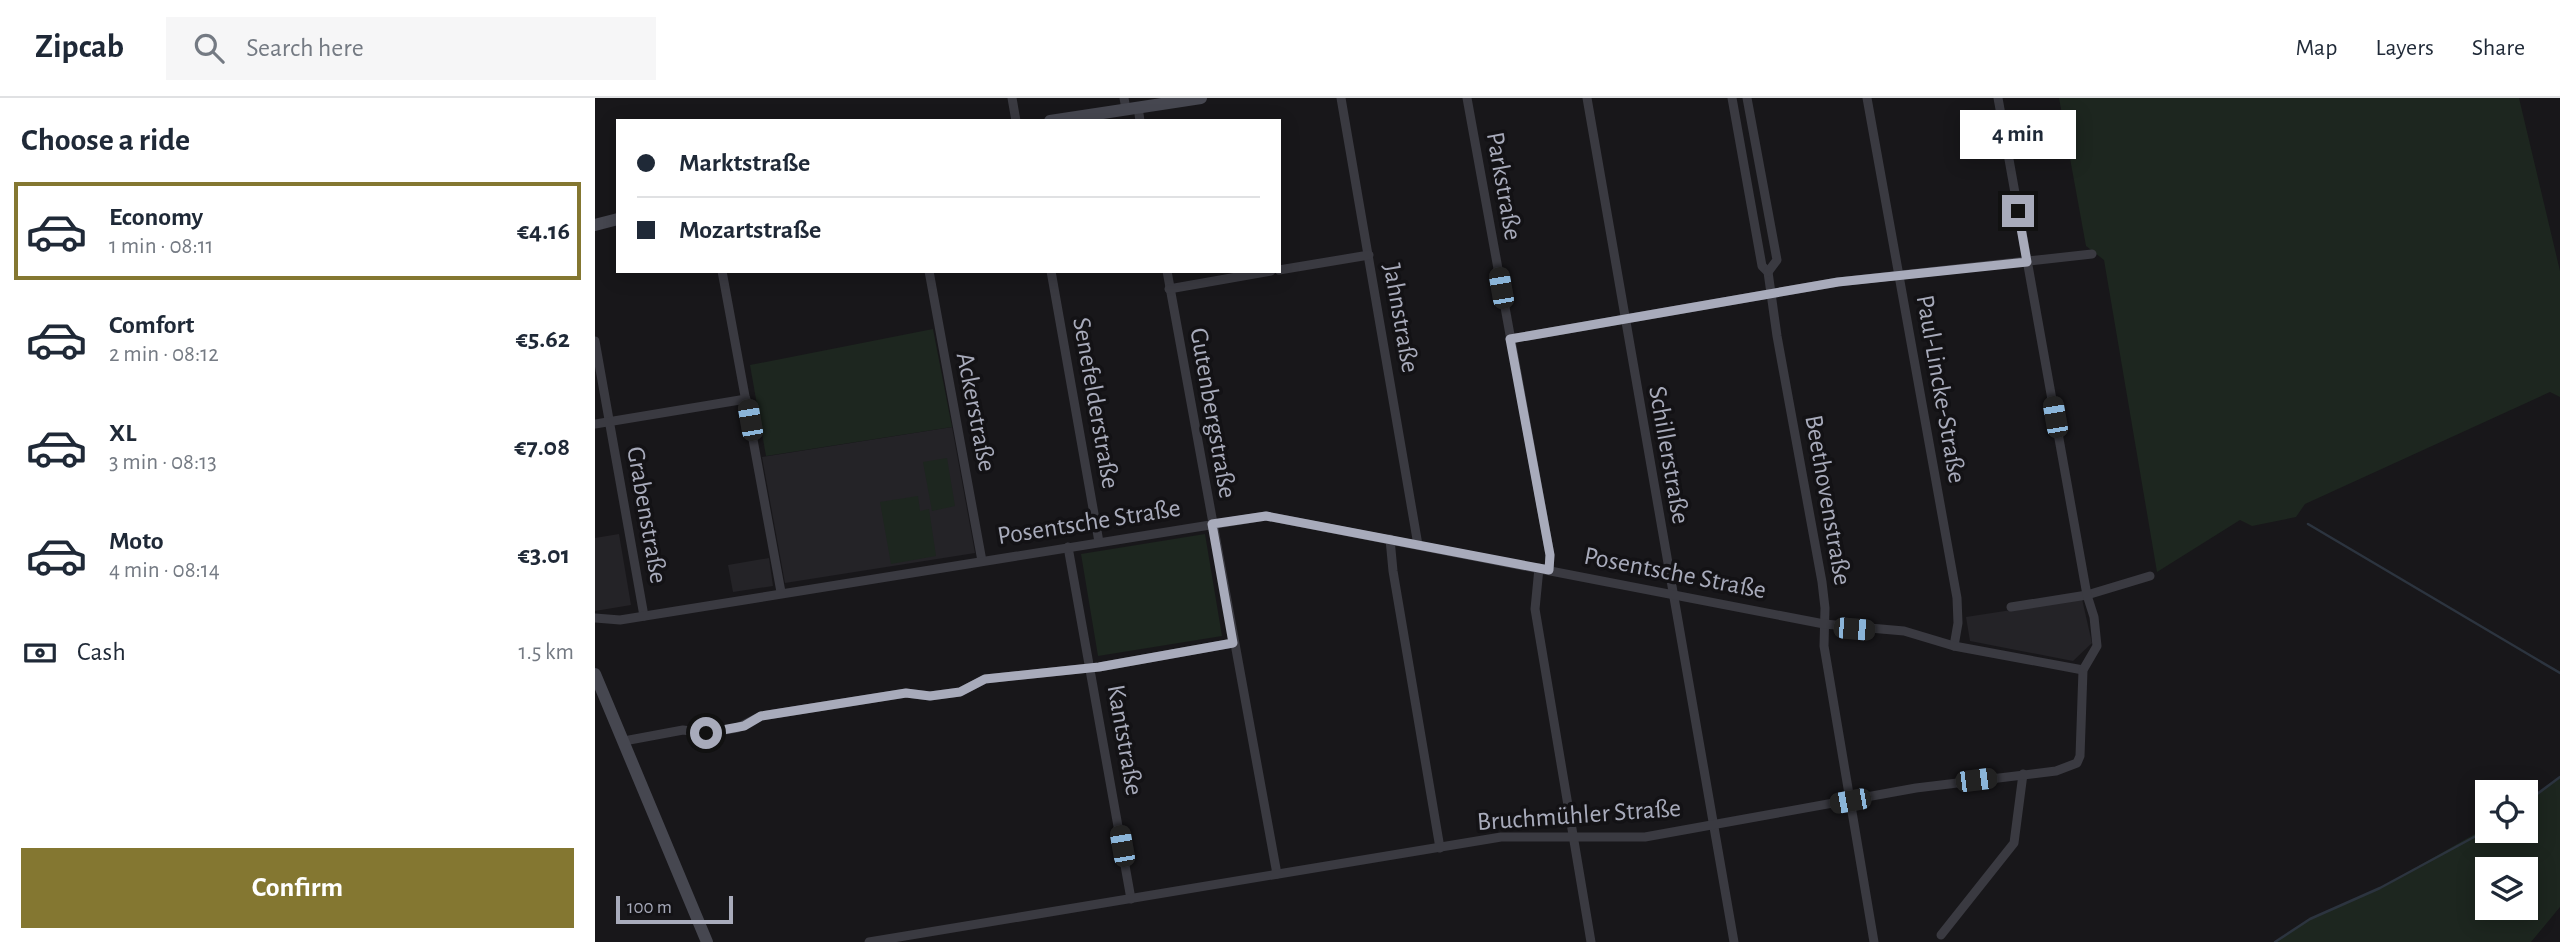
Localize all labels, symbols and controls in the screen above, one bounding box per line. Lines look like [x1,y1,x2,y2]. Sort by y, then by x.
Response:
search box [166,17,656,80]
icon: search [190,29,228,67]
text: Zipcab [35,31,124,64]
text: Search here [246,35,364,61]
text: Map [2295,36,2337,60]
text: Layers [2375,36,2434,60]
text: Share [2472,36,2525,60]
callout: 4 min [1960,109,2076,158]
text: 4 min [1992,123,2044,146]
text: Choose a ride [21,124,190,156]
street label: Parkstraße [1482,130,1526,242]
text: Marktstraße [679,150,810,176]
route end [2002,195,2034,227]
icon: car [25,200,88,263]
text: Economy [109,204,203,230]
text: Mozartstraße [679,217,821,243]
text: €4.16 [517,218,570,244]
text: 1 min · 08:11 [109,235,214,258]
street label: Jahnstraße [1379,261,1423,375]
car [1488,265,1515,311]
street label: Paul-Lincke-Straße [1912,293,1970,485]
icon: car [25,308,88,371]
text: Comfort [109,312,194,338]
street label: Senefelderstraße [1068,315,1124,491]
text: €5.62 [516,326,570,352]
street label: Gutenbergstraße [1185,326,1241,500]
text: 2 min · 08:12 [109,343,219,366]
street label: Ackerstraße [952,350,1000,474]
street label: Schillerstraße [1644,384,1694,526]
car [2042,394,2069,440]
car [737,397,764,443]
street label: Beethovenstraße [1800,413,1856,587]
icon: car [25,416,88,479]
text: XL [109,420,136,446]
text: €7.08 [514,434,570,460]
street label: Grabenstraße [622,445,672,585]
text: 3 min · 08:13 [109,451,217,474]
street label: Posentsche Straße [996,495,1182,549]
icon: car [25,524,88,587]
text: Moto [109,528,164,554]
text: €3.01 [518,542,570,568]
street label: Posentsche Straße [1582,543,1768,603]
text: 4 min · 08:14 [109,559,220,582]
car [1833,617,1876,641]
icon: cash [21,634,59,672]
text: Cash [77,639,126,665]
text: 1.5 km [519,641,574,664]
street label: Kantstraße [1102,683,1148,797]
route start [690,717,722,749]
car [1954,767,1999,793]
map controls [2475,780,2538,920]
button: locate [2475,780,2538,843]
car [1828,787,1873,815]
street label: Bruchmühler Straße [1476,795,1682,835]
car [1109,823,1136,869]
button: Confirm [21,848,574,928]
button: layers [2475,857,2538,920]
scale bar [616,893,733,925]
text: 100 m [627,898,672,917]

